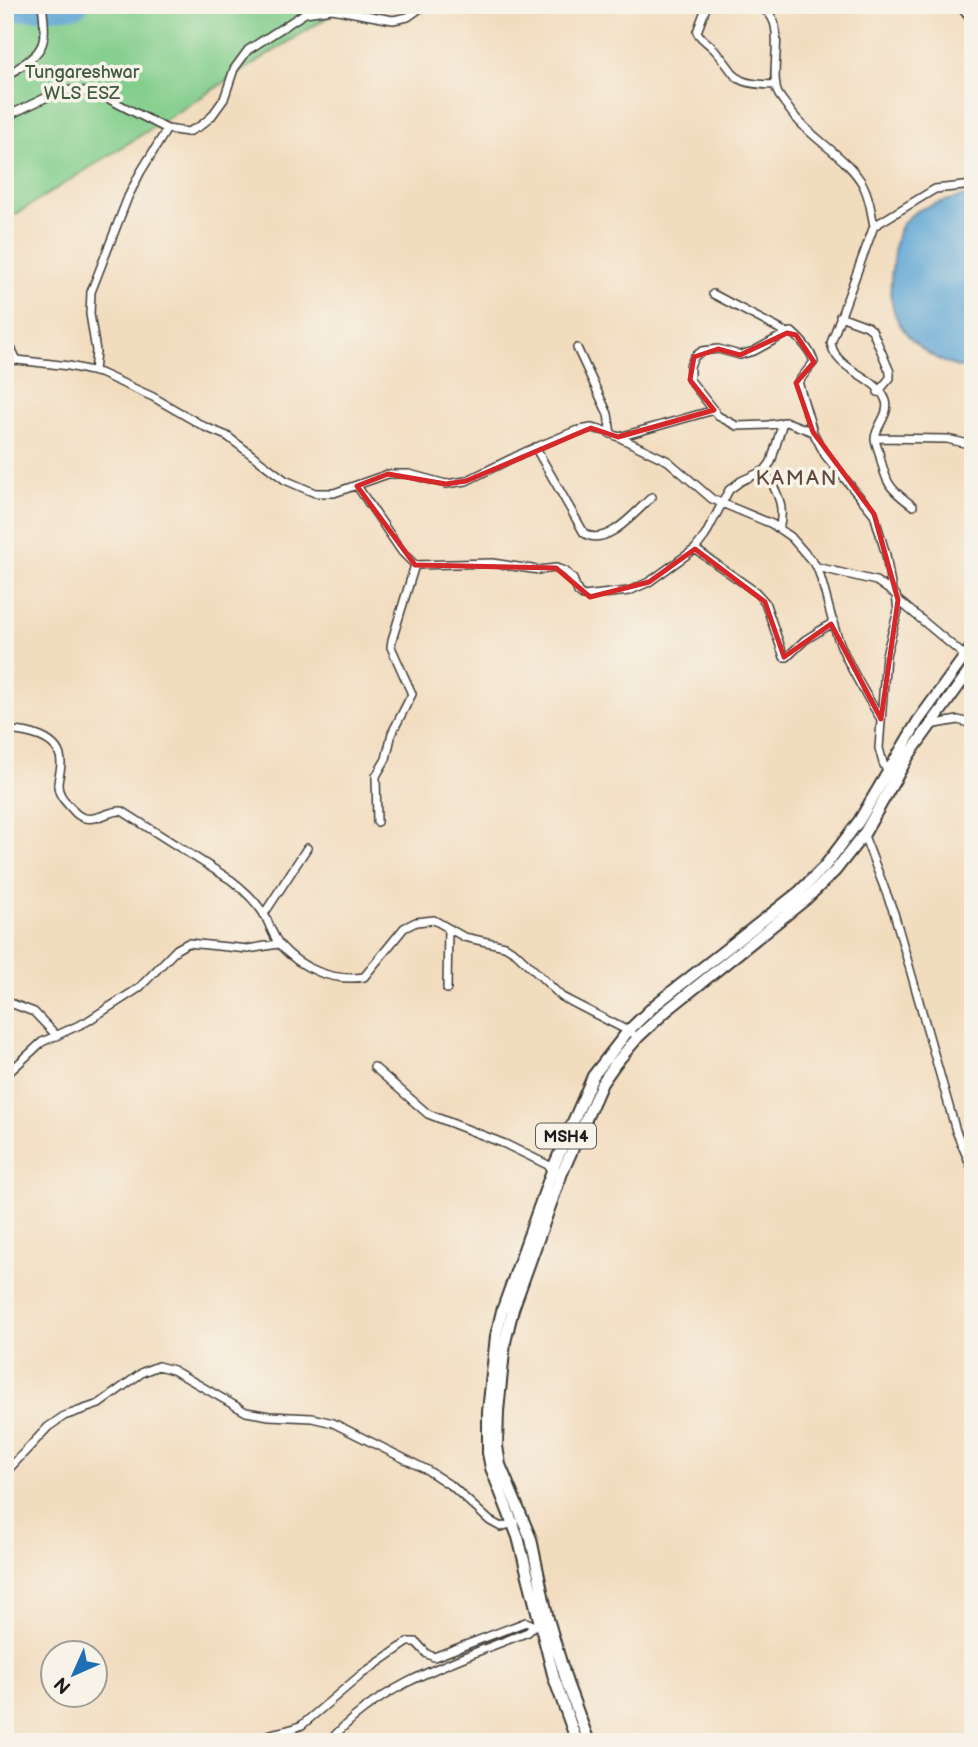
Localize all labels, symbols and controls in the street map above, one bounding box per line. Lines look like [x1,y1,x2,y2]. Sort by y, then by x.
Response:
park label: Tungareshwar WLS ESZ [25,62,140,104]
district label: KAMAN [755,466,839,491]
road number: MSH4 [536,1124,596,1148]
north arrow [38,1638,108,1708]
text: N [50,1672,76,1698]

